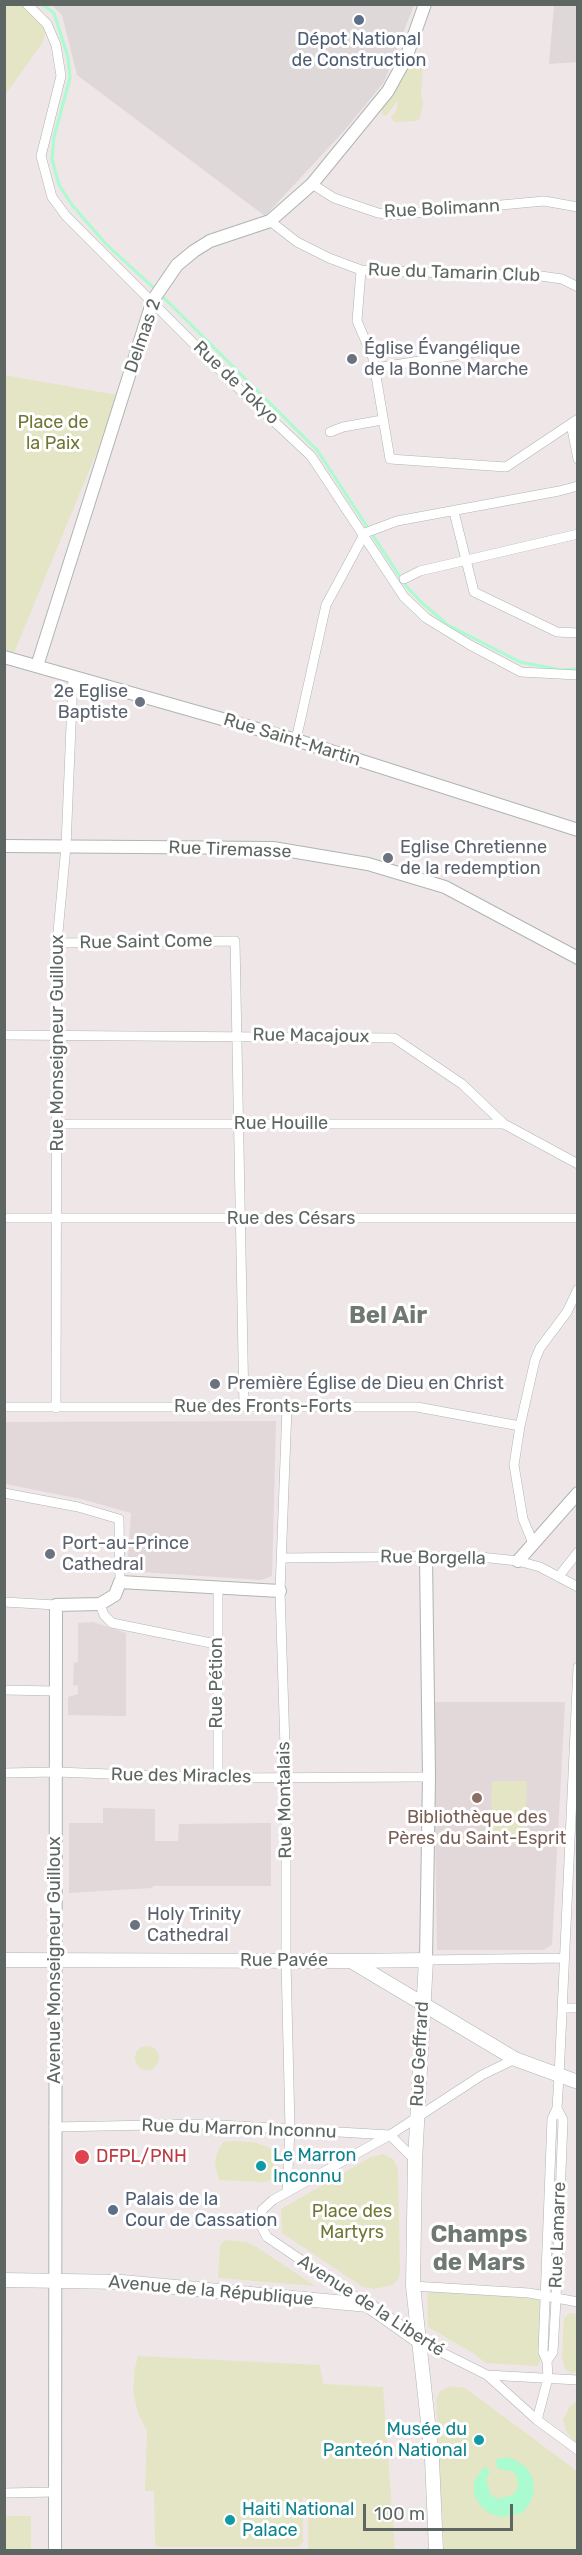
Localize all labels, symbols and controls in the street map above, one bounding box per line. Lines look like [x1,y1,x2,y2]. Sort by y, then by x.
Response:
marker: Dépot National de Construction [352,13,366,27]
place label: Dépot National de Construction [292,29,426,72]
street label: Rue Bolimann [384,195,500,223]
street label: Rue du Tamarin Club [368,259,540,287]
street label: Delmas 2 [120,296,166,376]
street label: Rue de Tokyo [189,337,283,429]
place label: Église Évangélique de la Bonne Marche [364,338,528,380]
marker: Église Évangélique de la Bonne Marche [345,352,359,366]
park label: Place de la Paix [17,412,89,454]
place label: 2e Eglise Baptiste [53,681,128,724]
marker: 2e Eglise Baptiste [133,695,147,709]
street label: Rue Saint-Martin [221,709,363,771]
street label: Rue Tiremasse [168,837,292,863]
place label: Eglise Chretienne de la redemption [400,837,547,880]
marker: Eglise Chretienne de la redemption [381,851,395,865]
street label: Rue Saint Come [79,930,213,954]
street label: Rue Monseigneur Guilloux [47,934,69,1152]
street label: Rue Macajoux [252,1024,370,1048]
street label: Rue Houille [234,1113,328,1135]
street label: Rue des Césars [227,1208,355,1230]
district label: Bel Air [349,1302,427,1330]
place label: Première Église de Dieu en Christ [227,1373,504,1395]
marker: Première Église de Dieu en Christ [208,1377,222,1391]
street label: Rue des Fronts-Forts [174,1396,352,1418]
place label: Port-au-Prince Cathedral [62,1533,189,1576]
street label: Rue Borgella [380,1546,486,1570]
marker: Port-au-Prince Cathedral [43,1547,57,1561]
street label: Rue Pétion [206,1637,228,1729]
street label: Rue Montalais [273,1741,297,1859]
street label: Rue des Miracles [111,1764,251,1788]
marker: Bibliothèque des Pères du Saint-Esprit [470,1791,484,1805]
place label: Bibliothèque des Pères du Saint-Esprit [388,1807,566,1850]
street label: Avenue Monseigneur Guilloux [44,1836,66,2084]
place label: Holy Trinity Cathedral [147,1904,241,1946]
marker: Holy Trinity Cathedral [128,1918,142,1932]
street label: Rue Pavée [240,1950,328,1972]
street label: Rue Geffrard [406,2001,434,2107]
street label: Rue du Marron Inconnu [141,2115,337,2143]
place label: Le Marron Inconnu [273,2145,356,2188]
place label: DFPL/PNH [96,2146,187,2168]
marker: DFPL/PNH [73,2148,91,2166]
marker: Le Marron Inconnu [254,2159,268,2173]
street label: Rue Lamarre [545,2181,571,2289]
place label: Palais de la Cour de Cassation [125,2189,277,2232]
park label: Place des Martyrs [312,2201,392,2244]
marker: Palais de la Cour de Cassation [106,2203,120,2217]
district label: Champs de Mars [430,2221,528,2277]
street label: Avenue de la Liberté [294,2250,448,2362]
street label: Avenue de la République [108,2271,314,2311]
place label: Musée du Panteón National [323,2419,467,2462]
marker: Musée du Panteón National [472,2433,486,2447]
scale bar [366,2492,516,2530]
place label: Haiti National Palace [242,2499,354,2542]
text: 100 m [374,2503,425,2525]
marker: Haiti National Palace [223,2513,237,2527]

